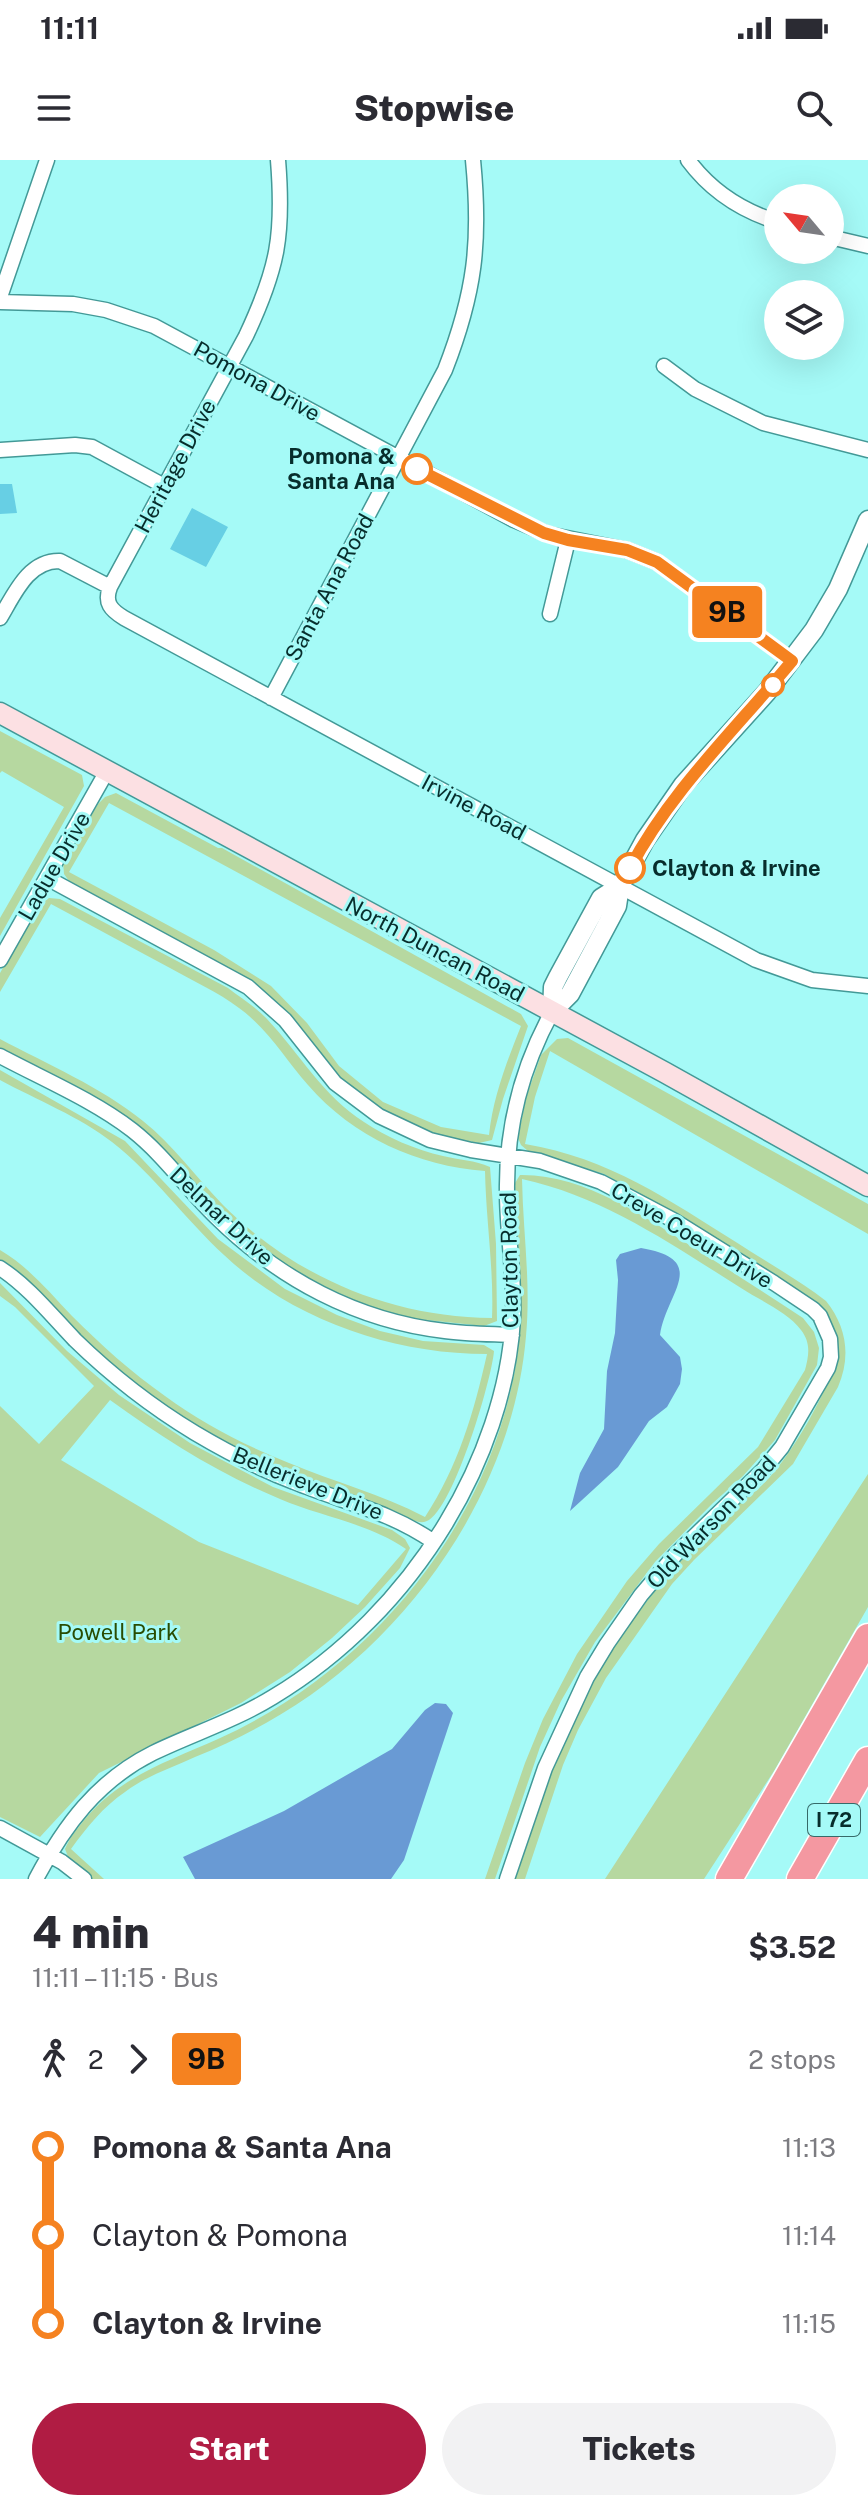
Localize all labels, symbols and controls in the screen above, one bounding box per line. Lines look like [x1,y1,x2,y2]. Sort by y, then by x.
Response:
text: 11:11 [40,10,99,46]
icon: menu [32,86,76,130]
icon: search [792,86,836,130]
text: Stopwise [354,87,514,129]
north arrow [764,184,844,264]
map controls [764,184,844,360]
button: layers [764,280,844,360]
street label: Pomona Drive [189,336,325,426]
street label: Heritage Drive [129,395,221,537]
place label: Pomona & Santa Ana [287,443,395,494]
marker: Pomona & Santa Ana [402,454,432,484]
street label: Santa Ana Road [279,509,379,665]
line badge: 9B [691,586,763,638]
text: 9B [708,595,746,628]
unlabelled marker [762,674,784,696]
street label: Irvine Road [417,769,531,845]
street label: Ladue Drive [13,807,95,925]
marker: Clayton & Irvine [615,853,645,883]
place label: Clayton & Irvine [652,855,821,881]
street label: North Duncan Road [341,891,529,1007]
street label: Delmar Drive [165,1161,279,1271]
street label: Creve Coeur Drive [607,1177,777,1293]
street label: Clayton Road [495,1192,523,1328]
street label: Bellerieve Drive [229,1441,387,1525]
street label: Old Warson Road [641,1450,781,1594]
park label: Powell Park [58,1619,178,1645]
road number: I 72 [808,1804,860,1836]
text: 4 min [32,1906,150,1958]
text: $3.52 [748,1929,836,1965]
text: 11:11 – 11:15 · Bus [32,1962,218,1993]
icon: walk [32,2037,76,2081]
icon: forward [116,2037,160,2081]
text: 9B [188,2042,225,2075]
text: 2 [88,2044,104,2075]
text: 2 stops [748,2044,836,2075]
text: Pomona & Santa Ana [92,2129,392,2165]
text: 11:13 [782,2132,836,2163]
text: Clayton & Pomona [92,2217,348,2253]
text: 11:14 [782,2220,836,2251]
text: Clayton & Irvine [92,2305,322,2341]
text: 11:15 [782,2308,836,2339]
button: Start [32,2403,426,2495]
button: Tickets [442,2403,836,2495]

